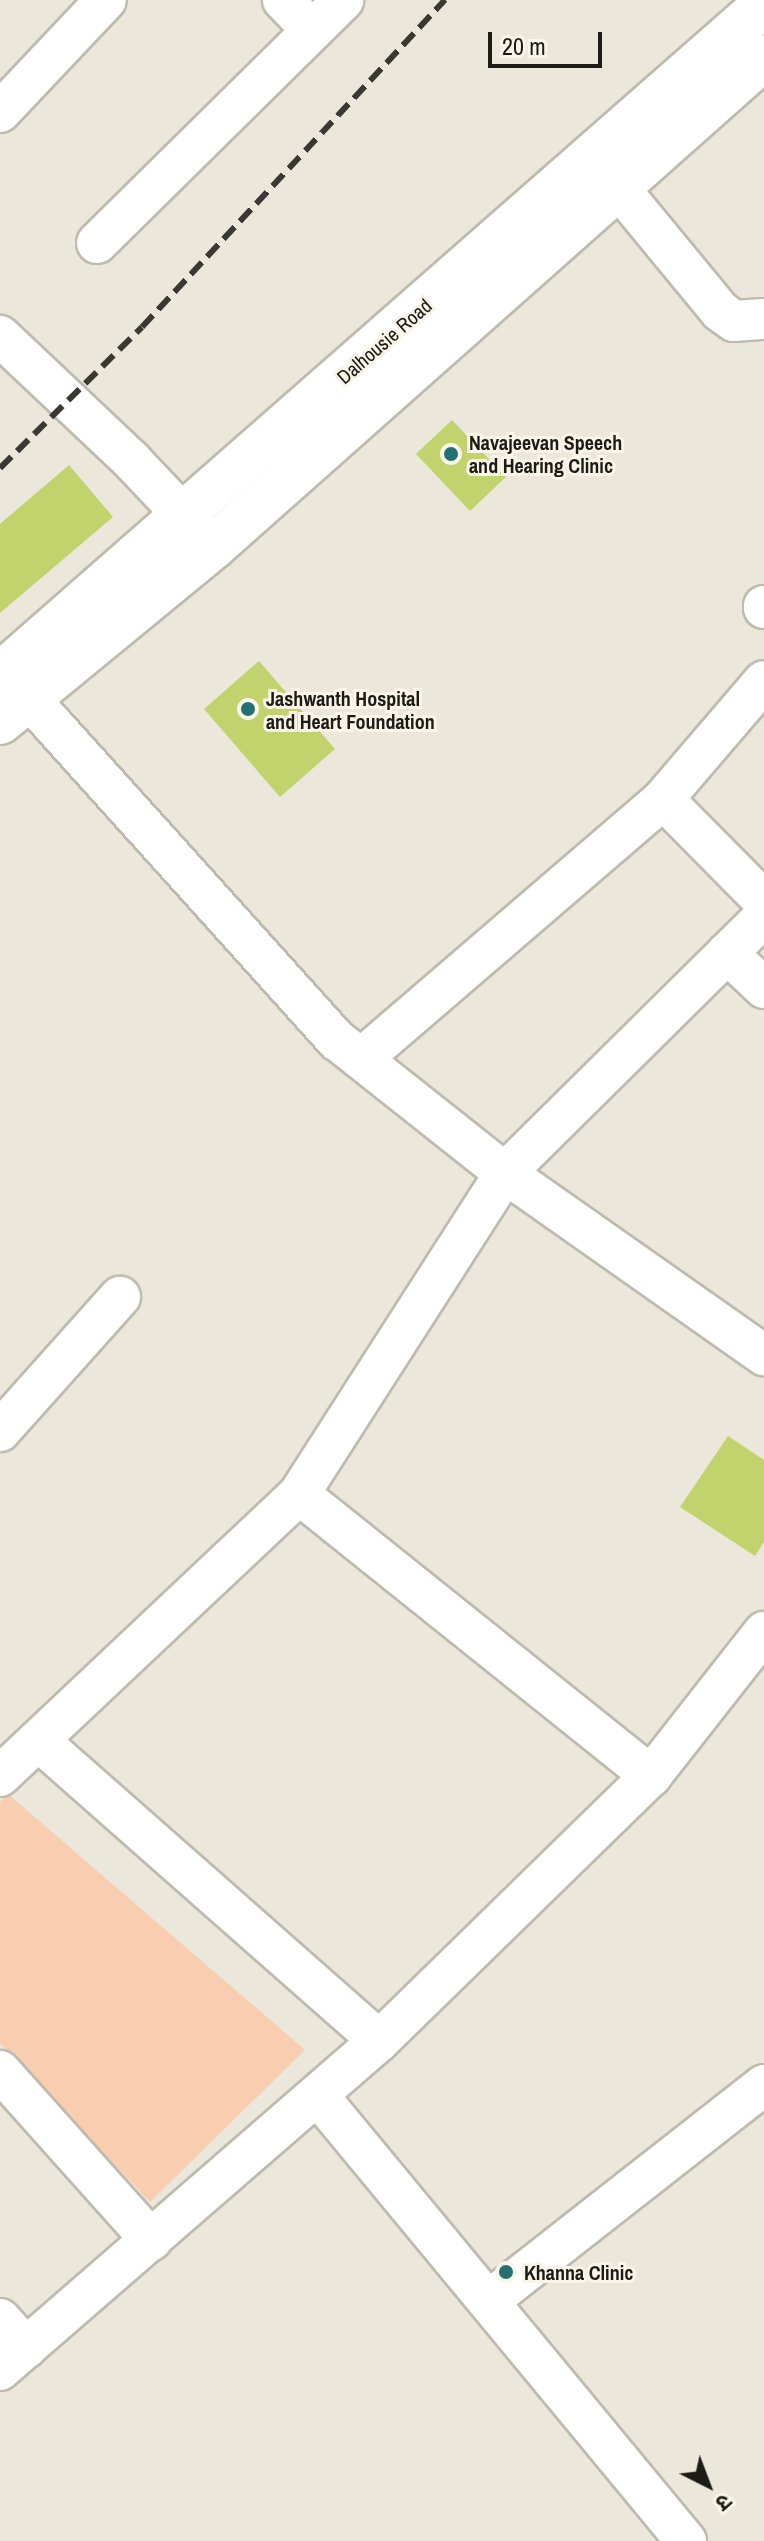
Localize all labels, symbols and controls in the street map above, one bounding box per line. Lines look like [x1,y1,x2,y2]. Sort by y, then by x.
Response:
scale bar [492,16,606,66]
text: 20 m [502,30,546,62]
street label: Dalhousie Road [332,293,436,389]
place label: Navajeevan Speech and Hearing Clinic [469,430,622,477]
marker: Navajeevan Speech and Hearing Clinic [440,443,462,465]
place label: Jashwanth Hospital and Heart Foundation [266,686,435,733]
marker: Jashwanth Hospital and Heart Foundation [237,698,259,720]
place label: Khanna Clinic [524,2260,633,2284]
marker: Khanna Clinic [495,2261,517,2283]
north arrow [668,2445,748,2525]
text: उ [709,2487,739,2518]

